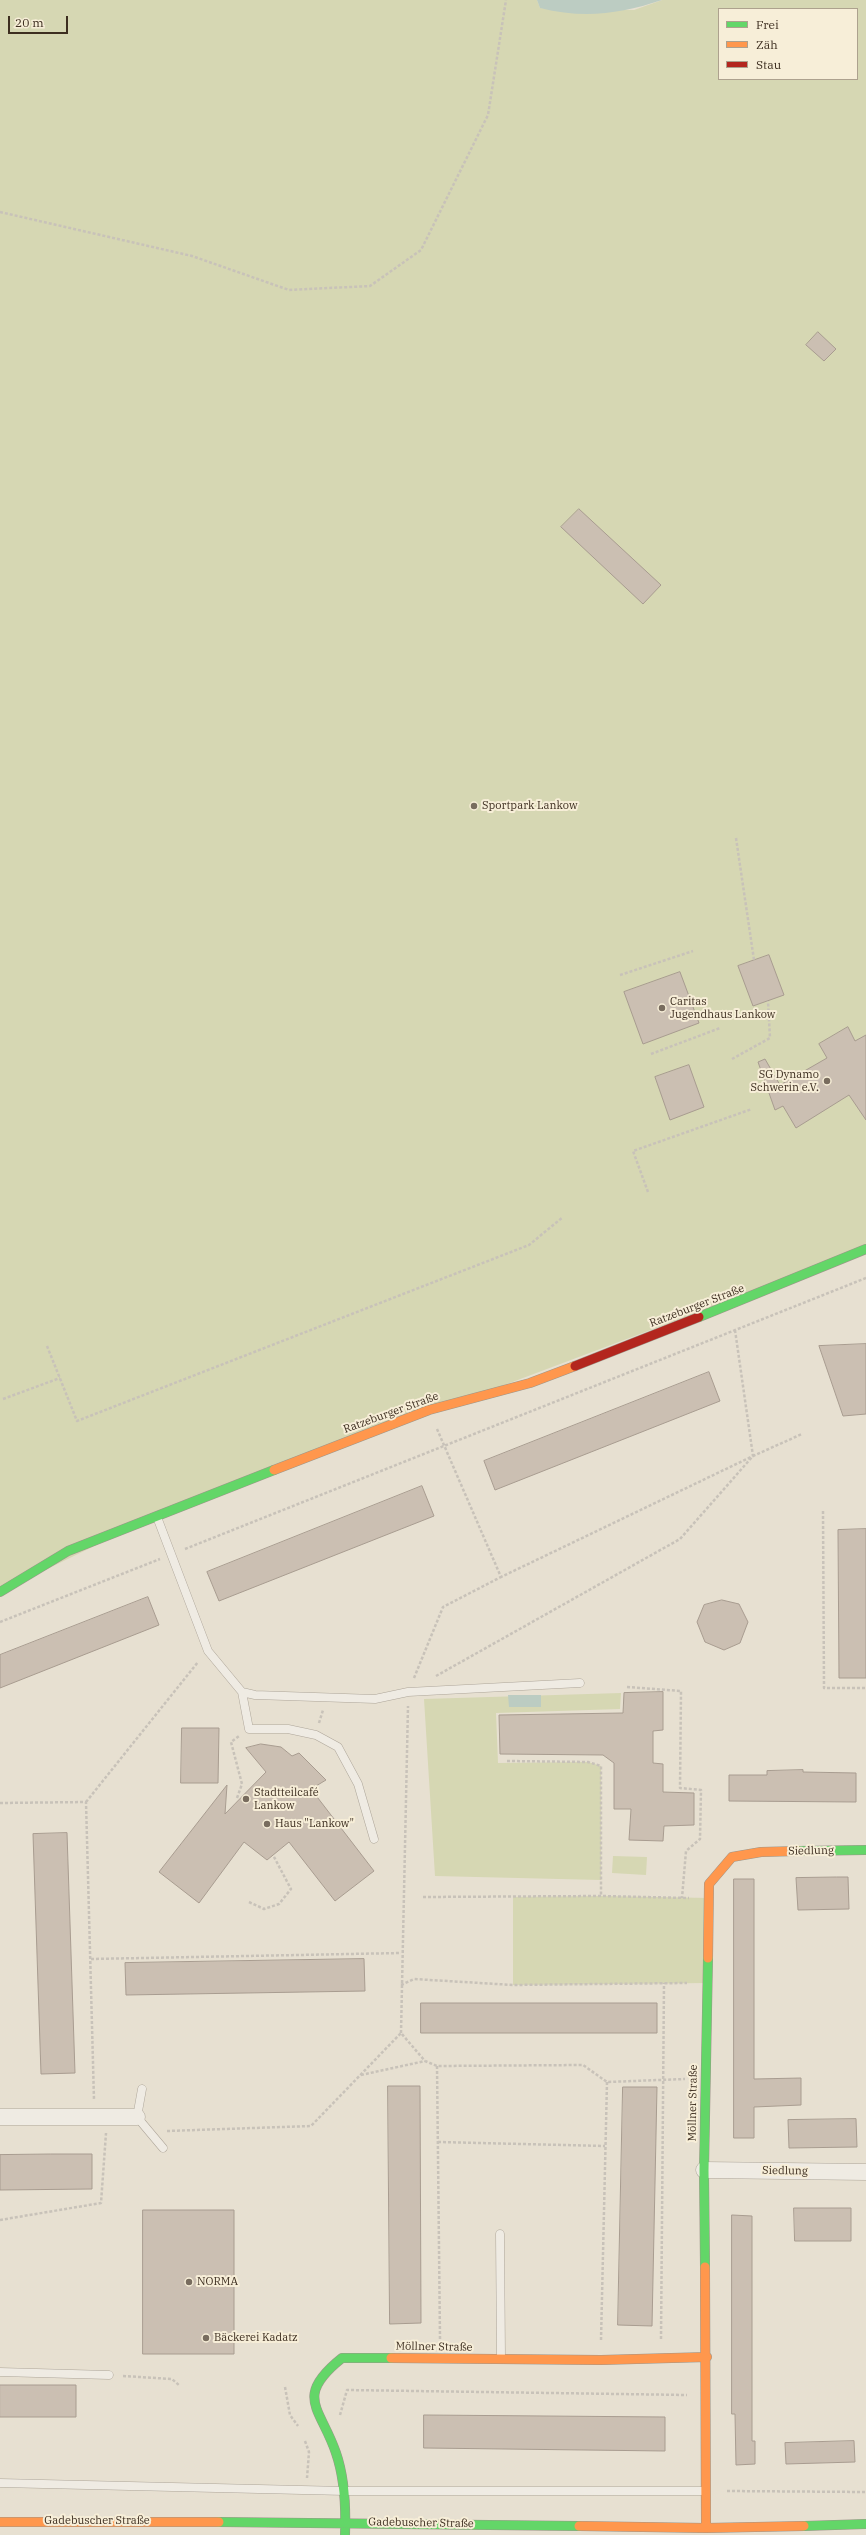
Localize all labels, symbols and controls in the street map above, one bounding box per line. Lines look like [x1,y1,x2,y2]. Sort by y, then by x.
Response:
scale bar [10,8,70,34]
legend [718,8,858,80]
text: 20 m [15,15,44,30]
text: Frei [756,17,779,32]
text: Zäh [756,37,778,52]
text: Stau [756,57,781,72]
place label: Sportpark Lankow [482,799,578,813]
marker: Sportpark Lankow [469,801,479,811]
place label: Caritas Jugendhaus Lankow [670,995,775,1021]
marker: Caritas Jugendhaus Lankow [657,1003,667,1013]
place label: SG Dynamo Schwerin e.V. [750,1068,819,1094]
marker: SG Dynamo Schwerin e.V. [822,1076,832,1086]
street label: Ratzeburger Straße [648,1282,746,1330]
street label: Ratzeburger Straße [342,1390,440,1436]
place label: Stadtteilcafé Lankow [254,1786,319,1812]
marker: Stadtteilcafé Lankow [241,1794,251,1804]
place label: Haus "Lankow" [275,1817,354,1831]
marker: Haus "Lankow" [262,1819,272,1829]
street label: Siedlung [788,1844,834,1858]
street label: Möllner Straße [686,2064,700,2142]
street label: Siedlung [762,2164,808,2178]
place label: NORMA [197,2275,238,2289]
marker: NORMA [184,2277,194,2287]
place label: Bäckerei Kadatz [214,2331,298,2345]
marker: Bäckerei Kadatz [201,2333,211,2343]
street label: Möllner Straße [395,2340,473,2354]
street label: Gadebuscher Straße [44,2514,150,2528]
street label: Gadebuscher Straße [368,2515,474,2531]

